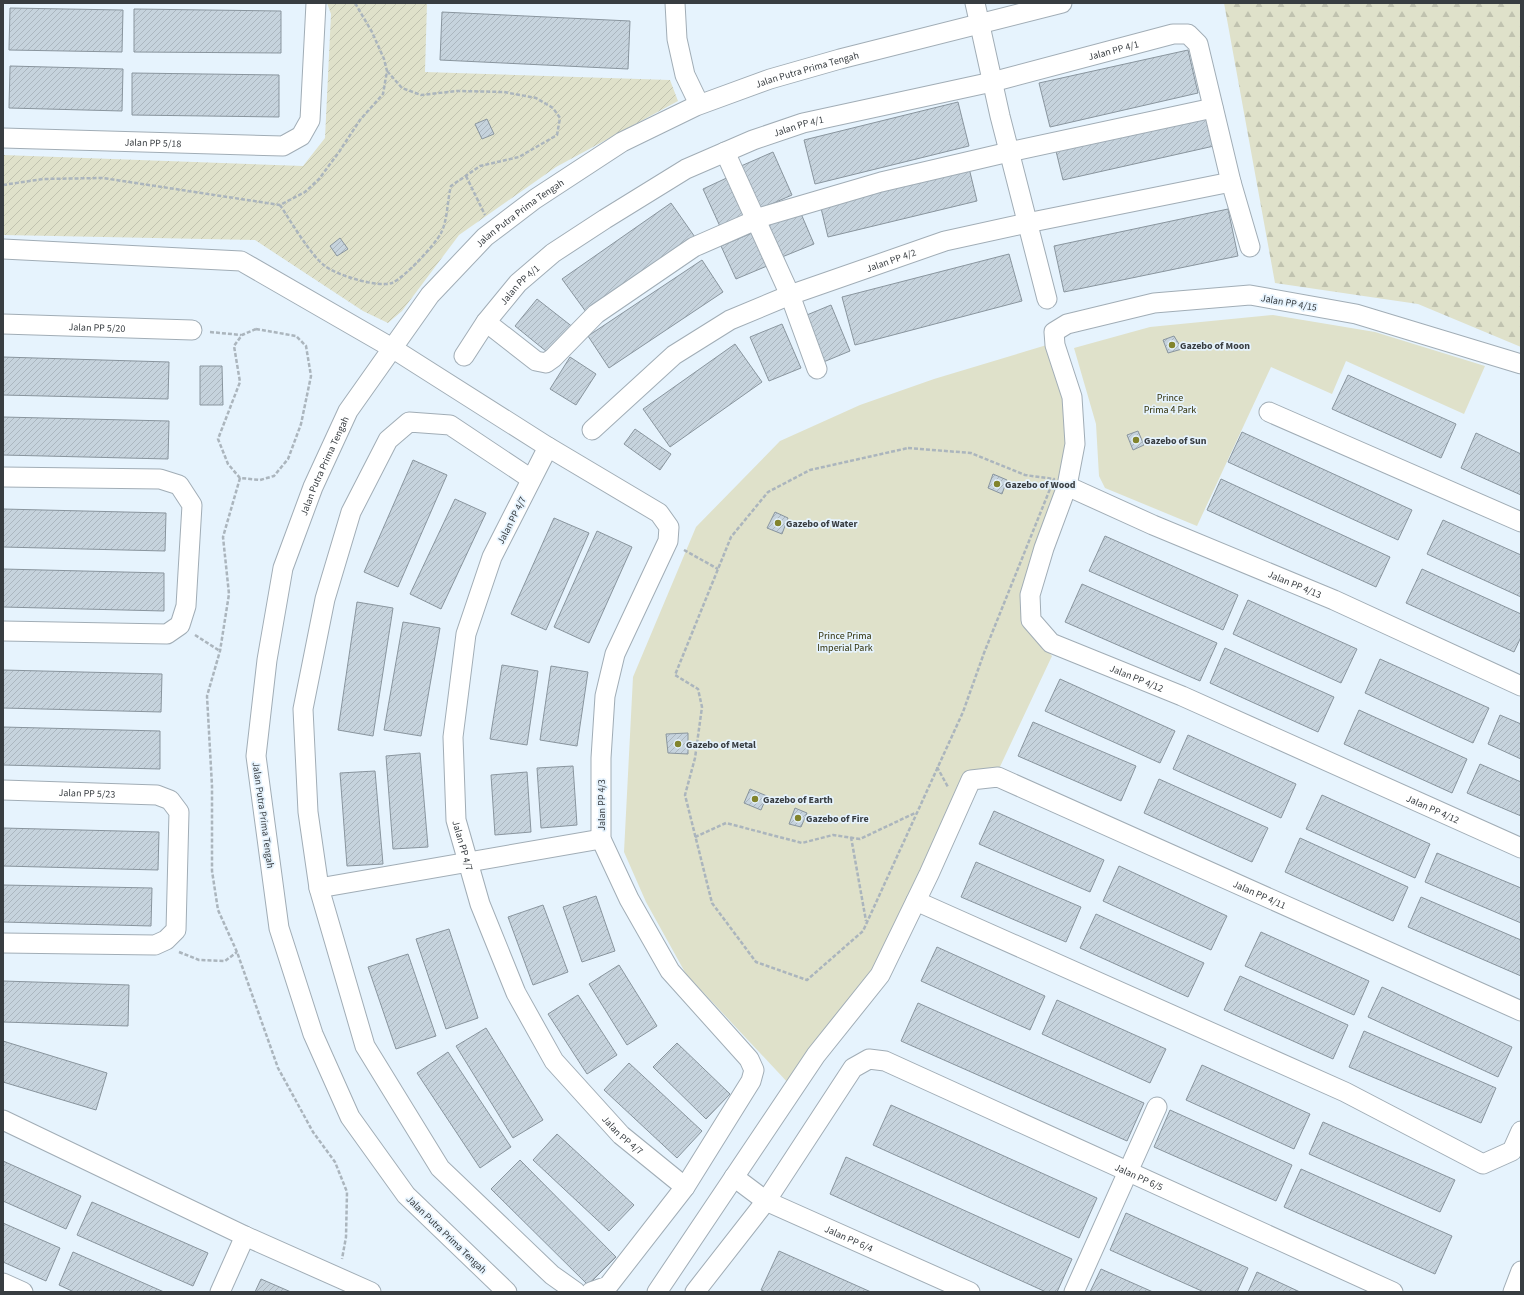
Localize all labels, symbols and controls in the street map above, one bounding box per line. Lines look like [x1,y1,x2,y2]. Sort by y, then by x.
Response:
street label: Jalan PP 4/1 [1087,37,1140,64]
street label: Jalan Putra Prima Tengah [754,49,860,92]
street label: Jalan PP 4/1 [772,113,825,141]
street label: Jalan PP 5/18 [124,135,181,151]
street label: Jalan Putra Prima Tengah [473,176,567,251]
street label: Jalan PP 4/2 [864,246,918,276]
street label: Jalan PP 4/1 [497,262,543,308]
street label: Jalan PP 4/15 [1260,291,1318,315]
street label: Jalan PP 5/20 [68,320,126,336]
place label: Gazebo of Moon [1180,339,1250,353]
marker: Gazebo of Moon [1167,340,1177,350]
park label: Prince Prima 4 Park [1144,391,1196,417]
street label: Jalan Putra Prima Tengah [297,414,353,518]
place label: Gazebo of Sun [1144,434,1207,448]
marker: Gazebo of Sun [1131,435,1141,445]
place label: Gazebo of Wood [1005,478,1076,492]
marker: Gazebo of Wood [992,479,1002,489]
street label: Jalan PP 4/7 [494,494,530,547]
place label: Gazebo of Water [786,517,857,531]
marker: Gazebo of Water [773,518,783,528]
street label: Jalan PP 4/13 [1266,567,1323,602]
park label: Prince Prima Imperial Park [817,629,873,655]
street label: Jalan PP 4/12 [1107,662,1165,696]
place label: Gazebo of Metal [686,738,756,752]
marker: Gazebo of Metal [673,739,683,749]
street label: Jalan Putra Prima Tengah [249,761,277,869]
street label: Jalan PP 4/3 [595,779,609,831]
street label: Jalan PP 5/23 [58,786,116,802]
street label: Jalan PP 4/12 [1404,792,1461,828]
place label: Gazebo of Earth [763,793,833,807]
marker: Gazebo of Earth [750,794,760,804]
place label: Gazebo of Fire [806,812,869,826]
marker: Gazebo of Fire [793,813,803,823]
street label: Jalan PP 4/7 [448,819,476,872]
street label: Jalan PP 4/11 [1231,877,1288,913]
street label: Jalan PP 4/7 [599,1113,646,1158]
street label: Jalan PP 6/5 [1112,1160,1165,1195]
street label: Jalan Putra Prima Tengah [403,1192,490,1277]
street label: Jalan PP 6/4 [822,1222,875,1256]

